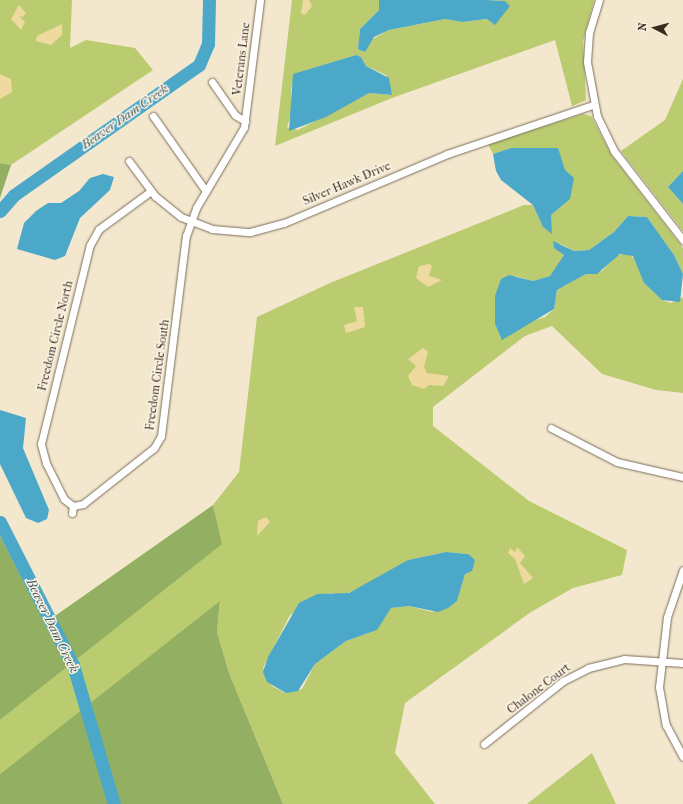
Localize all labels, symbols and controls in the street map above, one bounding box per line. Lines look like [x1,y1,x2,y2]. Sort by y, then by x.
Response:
north arrow [635,8,675,48]
street label: Veterans Lane [230,22,254,96]
text: N [636,22,649,32]
water label: Beaver Dam Creek [78,81,172,153]
street label: Silver Hawk Drive [301,159,393,209]
street label: Freedom Circle North [35,279,77,393]
street label: Freedom Circle South [143,319,173,431]
water label: Beaver Dam Creek [22,576,82,676]
street label: Chalone Court [505,661,573,717]

